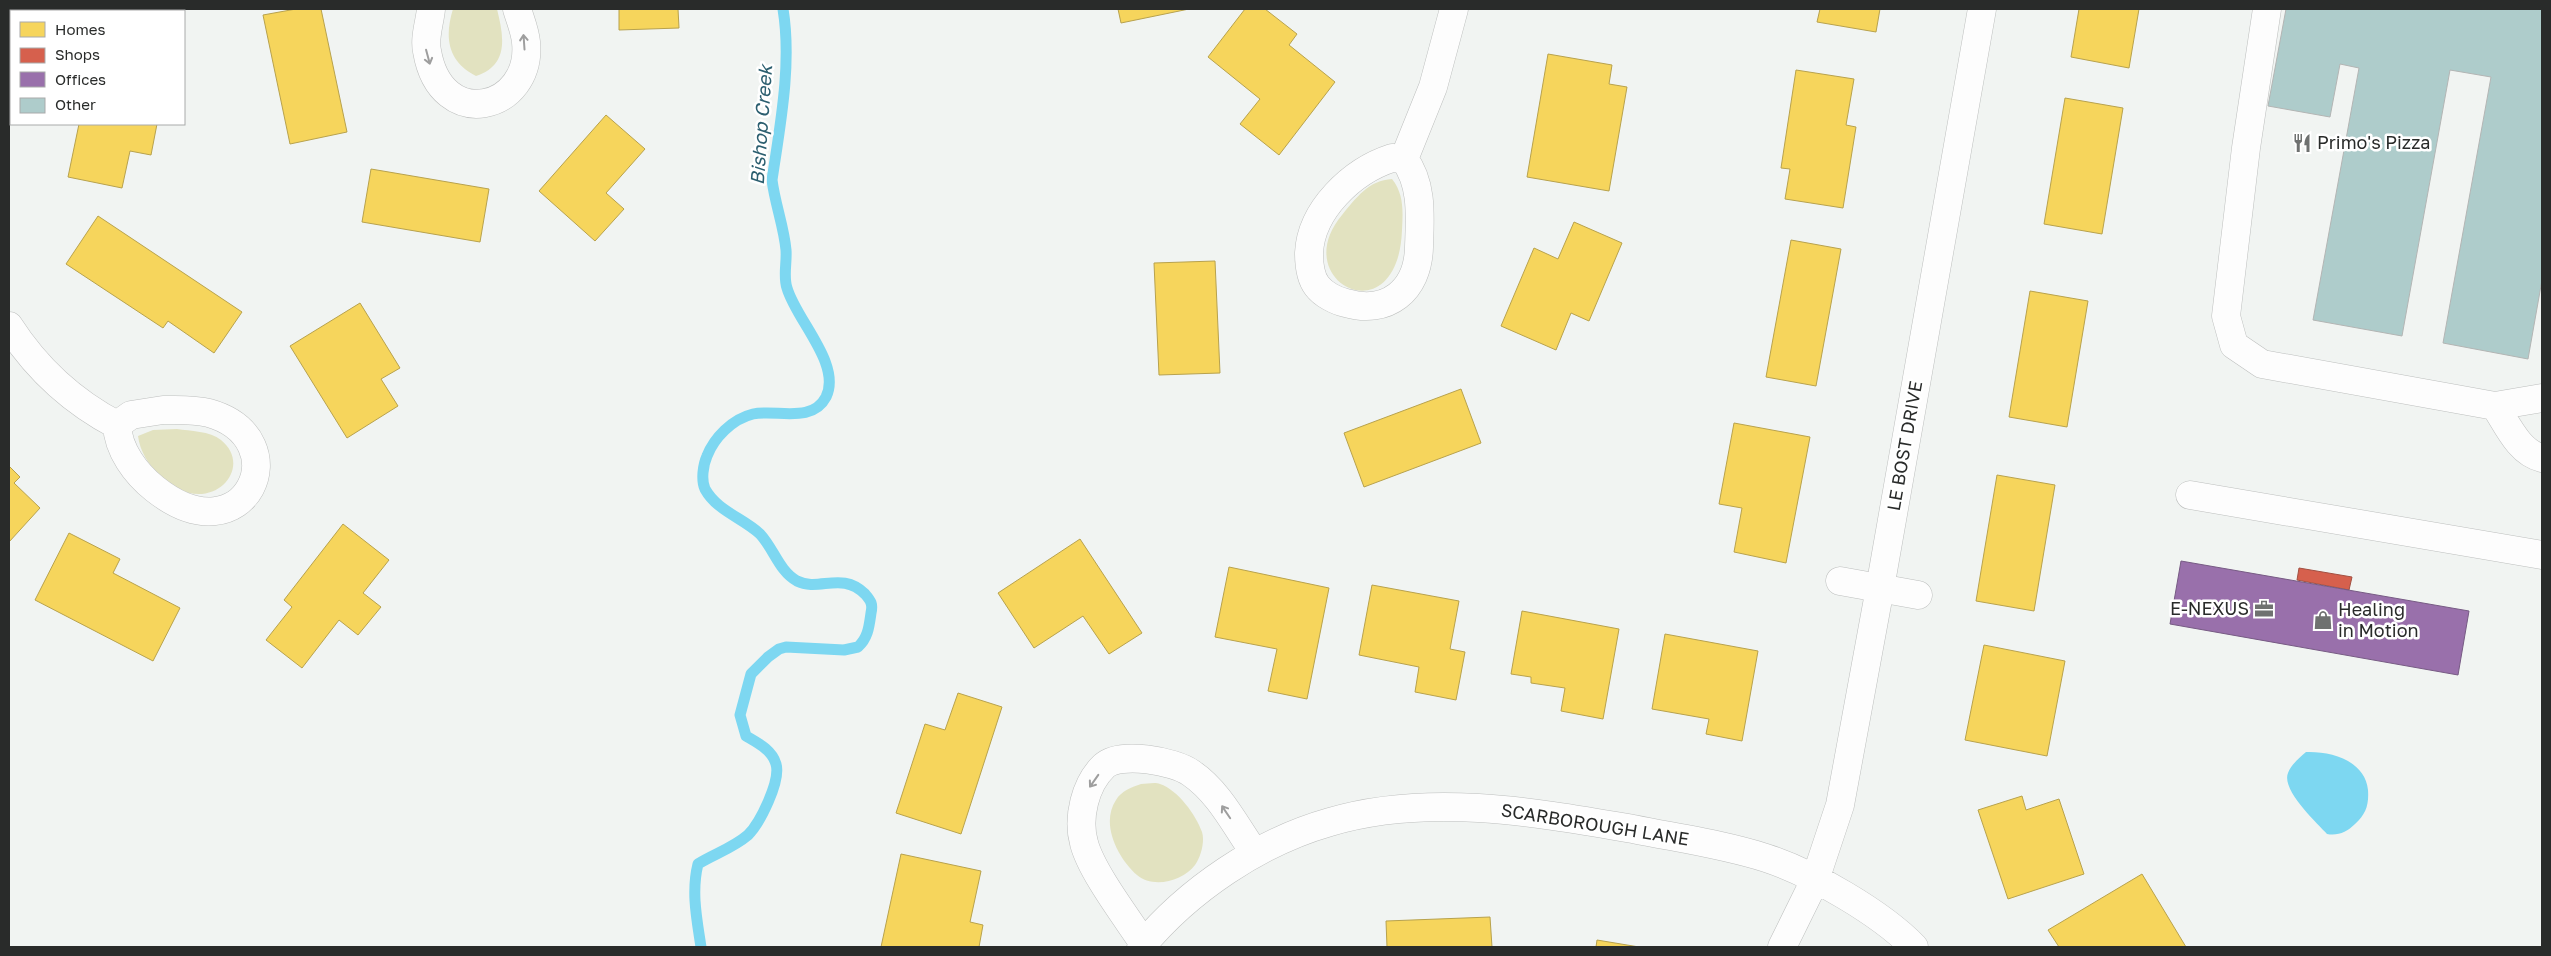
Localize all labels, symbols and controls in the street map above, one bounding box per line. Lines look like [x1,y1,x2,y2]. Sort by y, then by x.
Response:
legend [10,10,185,125]
text: Homes [55,20,105,38]
one-way arrow [520,35,529,51]
text: Shops [55,45,100,63]
one-way arrow [424,48,434,64]
water label: Bishop Creek [745,62,776,186]
text: Offices [55,70,106,88]
text: Other [55,95,96,113]
place label: Primo's Pizza [2317,131,2431,153]
restaurant icon: Primo's Pizza [2291,132,2313,154]
street label: LE BOST DRIVE [1882,379,1926,513]
place label: E-NEXUS [2170,597,2249,619]
office icon: E-NEXUS [2253,598,2275,620]
place label: Healing in Motion [2338,598,2419,641]
shop icon: Healing in Motion [2312,609,2334,631]
one-way arrow [1089,774,1099,788]
street label: SCARBOROUGH LANE [1500,798,1691,850]
one-way arrow [1221,805,1231,819]

